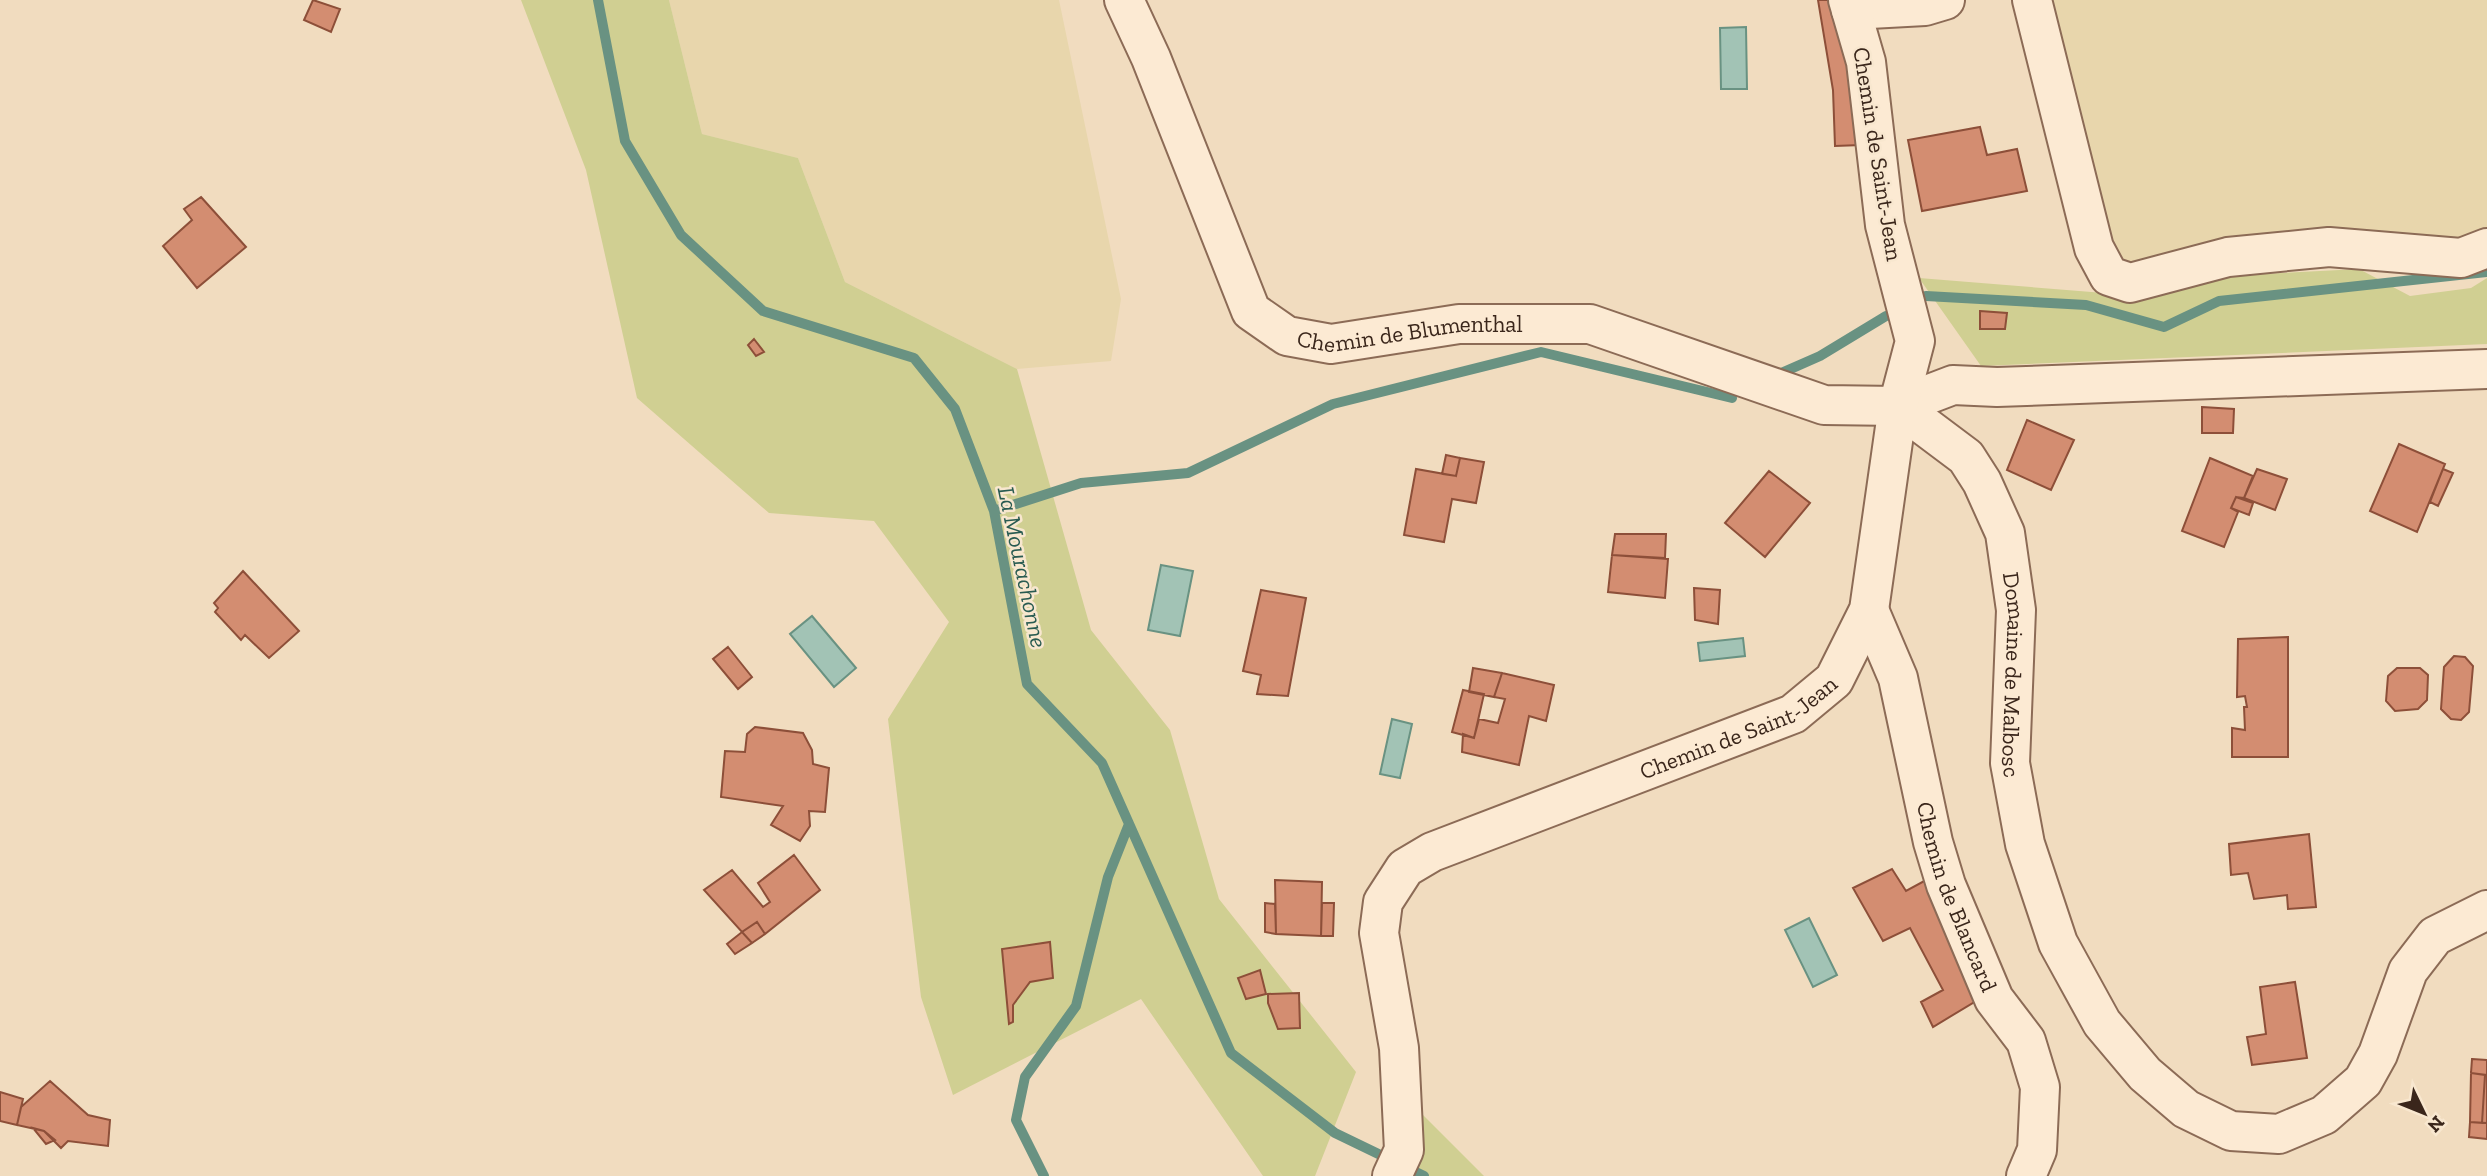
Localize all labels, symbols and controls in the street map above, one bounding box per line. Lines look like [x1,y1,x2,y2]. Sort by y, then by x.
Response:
street label: Chemin de Saint-Jean [1847,45,1909,263]
street label: Chemin de Blumenthal [1295,310,1523,359]
water label: La Mourachonne [992,484,1054,650]
street label: Domaine de Malbosc [1996,570,2031,780]
street label: Chemin de Saint-Jean [1636,669,1843,785]
street label: Chemin de Blancard [1911,799,2004,996]
north arrow [2389,1078,2459,1148]
text: N [2423,1111,2449,1137]

